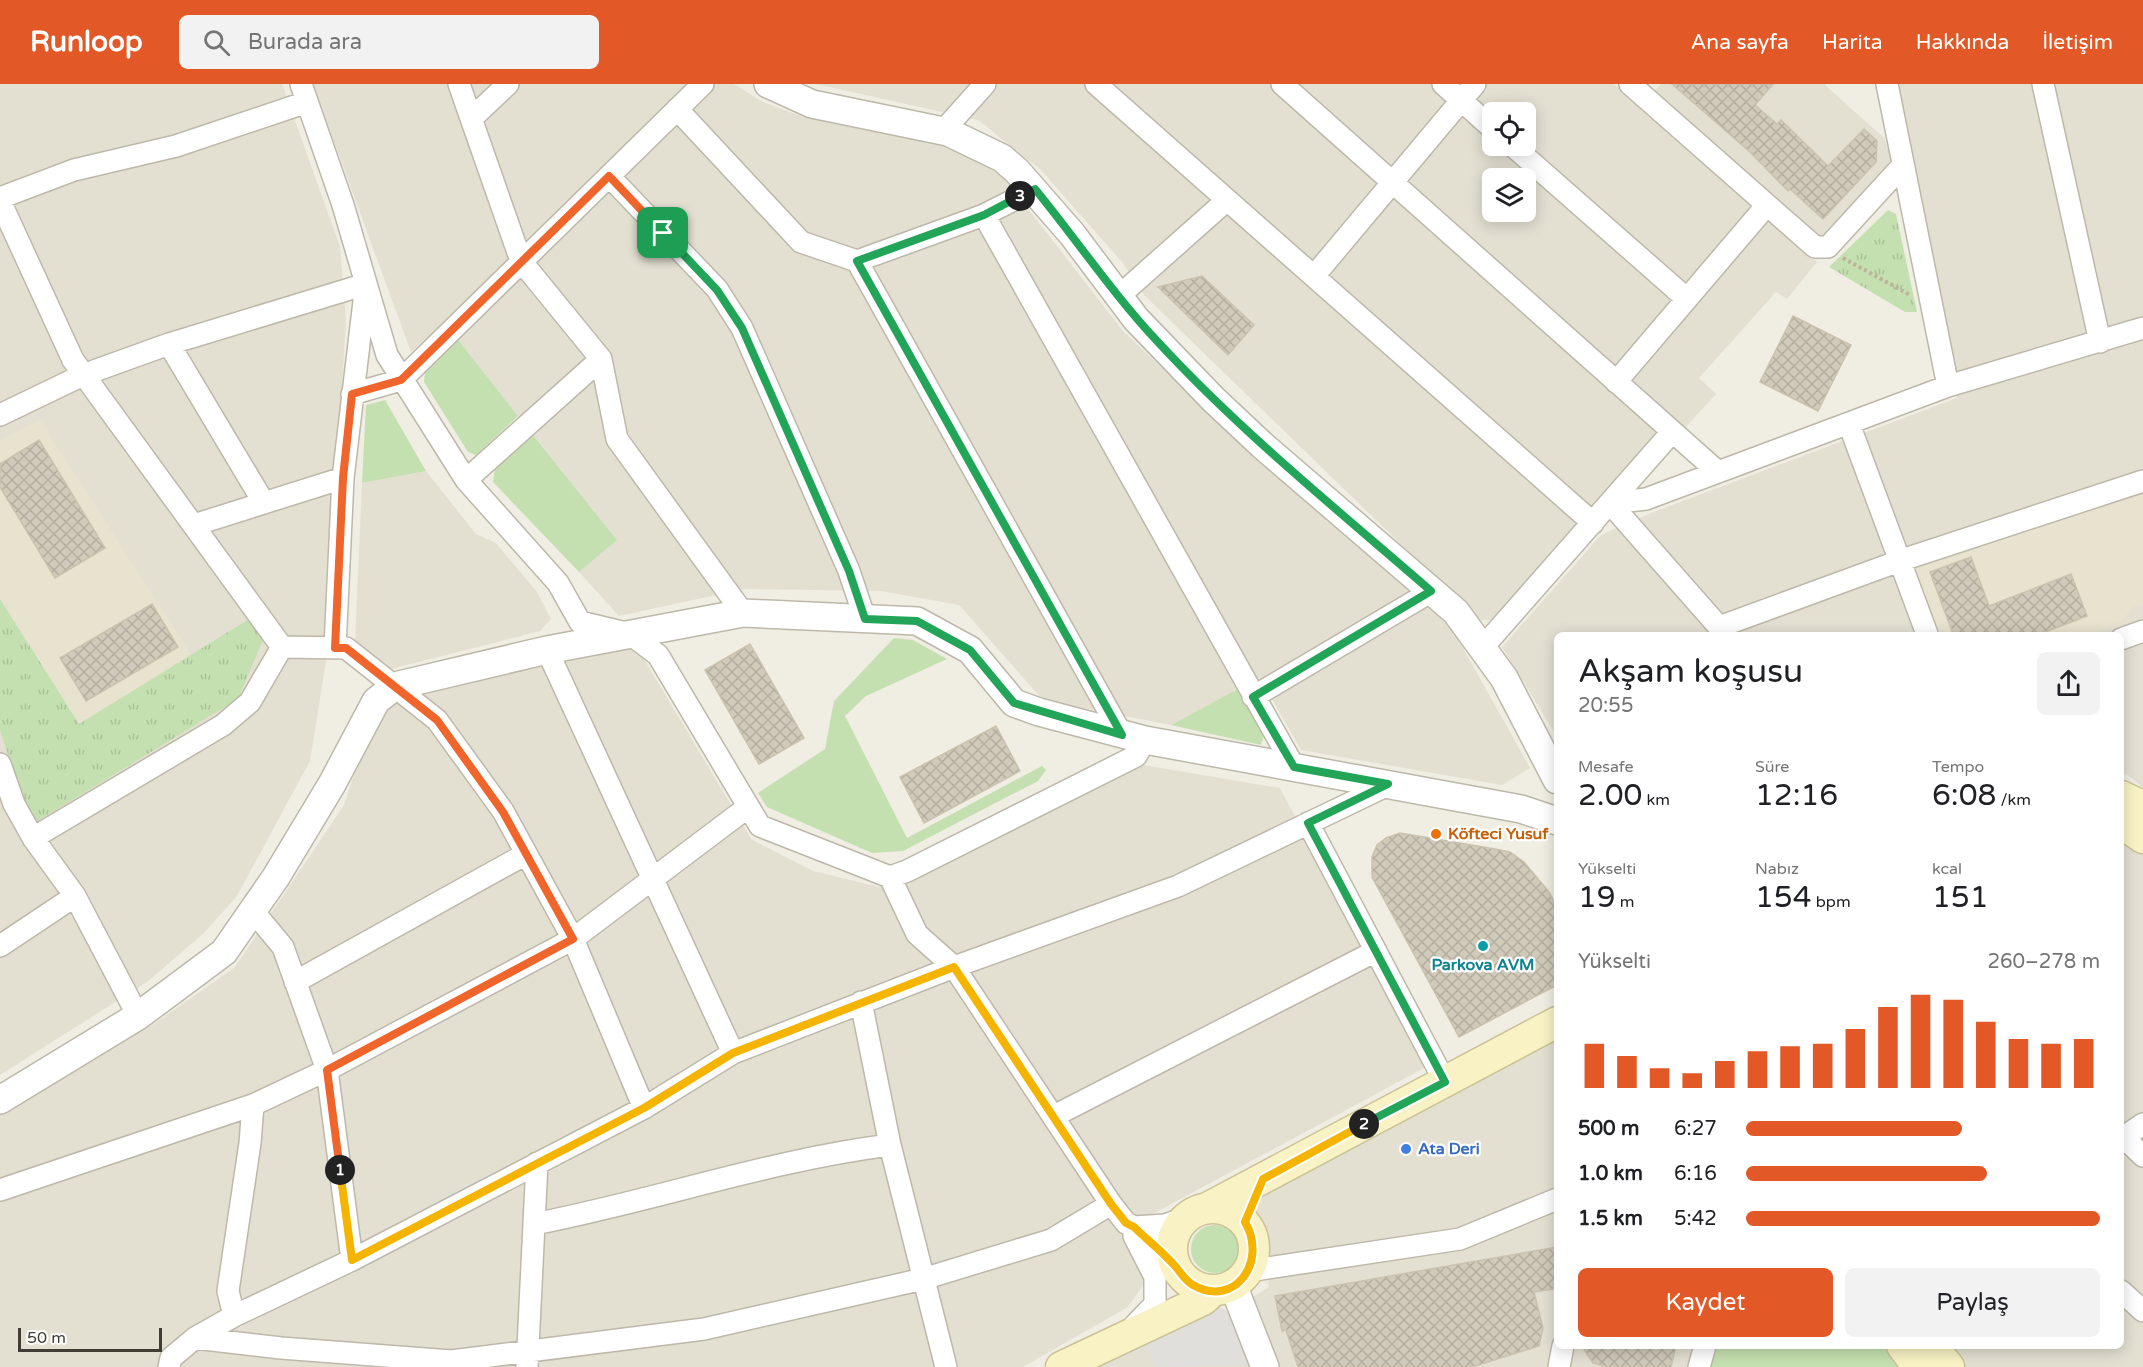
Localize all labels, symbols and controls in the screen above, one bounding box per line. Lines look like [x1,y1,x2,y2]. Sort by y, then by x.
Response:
search box [179,15,599,69]
text: Runloop [30,25,143,59]
icon: search [200,26,233,59]
text: Burada ara [248,29,362,55]
text: Ana sayfa [1691,30,1789,55]
text: Harita [1822,30,1883,55]
text: Hakkında [1916,30,2009,55]
text: İletişim [2042,30,2113,55]
map controls [1482,102,1536,222]
button: locate [1482,102,1536,156]
button: layers [1482,168,1536,222]
pin: 3 [1005,181,1035,211]
text: 3 [1015,186,1025,206]
pin [637,207,688,258]
icon: arrive [646,216,679,249]
text: Akşam koşusu [1578,652,1803,691]
button: share [2037,652,2100,715]
text: 20:55 [1578,694,1633,718]
text: Mesafe [1578,757,1633,777]
text: Süre [1755,757,1789,777]
text: Tempo [1932,757,1984,777]
text: 2.00 [1578,777,1642,814]
text: 12:16 [1755,777,1838,814]
text: 6:08 [1932,777,1996,814]
text: km [1642,790,1670,810]
text: /km [1996,790,2031,810]
place label: Köfteci Yusuf [1448,824,1549,844]
marker: Köfteci Yusuf [1429,827,1443,841]
text: Yükselti [1578,859,1636,879]
text: Nabız [1755,859,1799,879]
text: kcal [1932,859,1962,879]
text: 19 [1578,879,1616,916]
text: 154 [1755,879,1812,916]
text: 151 [1932,879,1989,916]
text: m [1616,892,1635,912]
text: bpm [1812,892,1851,912]
marker: Parkova AVM [1476,939,1490,953]
text: Yükselti [1578,950,1651,974]
text: 260–278 m [1987,950,2100,974]
place label: Parkova AVM [1432,955,1534,975]
pin: 2 [1349,1109,1379,1139]
text: 2 [1359,1114,1369,1134]
text: 500 m [1578,1117,1639,1141]
text: 6:27 [1674,1117,1717,1141]
place label: Ata Deri [1418,1139,1480,1159]
marker: Ata Deri [1399,1142,1413,1156]
pin: 1 [325,1155,355,1185]
text: 1 [335,1160,345,1180]
text: 1.0 km [1578,1162,1643,1186]
text: 6:16 [1674,1162,1717,1186]
text: 1.5 km [1578,1207,1643,1231]
text: 5:42 [1674,1207,1717,1231]
button: Kaydet [1578,1268,1833,1337]
button: Paylaş [1845,1268,2100,1337]
scale bar [18,1325,162,1352]
text: 50 m [27,1328,66,1348]

